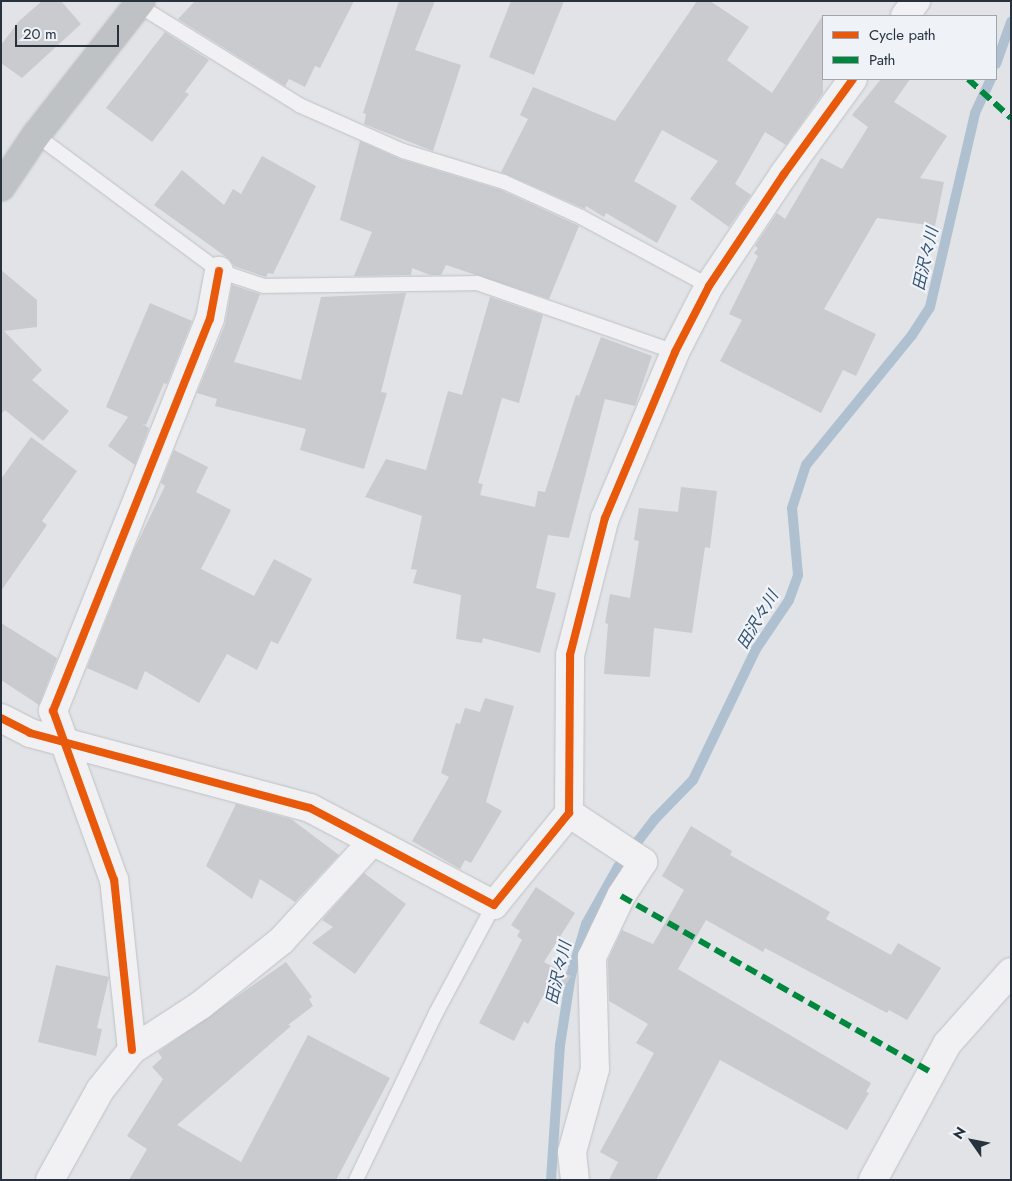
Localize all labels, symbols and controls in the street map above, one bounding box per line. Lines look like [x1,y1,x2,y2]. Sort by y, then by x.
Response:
scale bar [18,15,121,47]
legend [822,15,997,80]
text: 20 m [23,23,57,45]
text: Cycle path [869,24,936,46]
text: Path [869,49,895,71]
water label: 田沢々川 [909,226,943,292]
water label: 田沢々川 [733,588,783,652]
water label: 田沢々川 [542,940,576,1006]
north arrow [947,1116,997,1166]
text: N [948,1123,971,1143]

